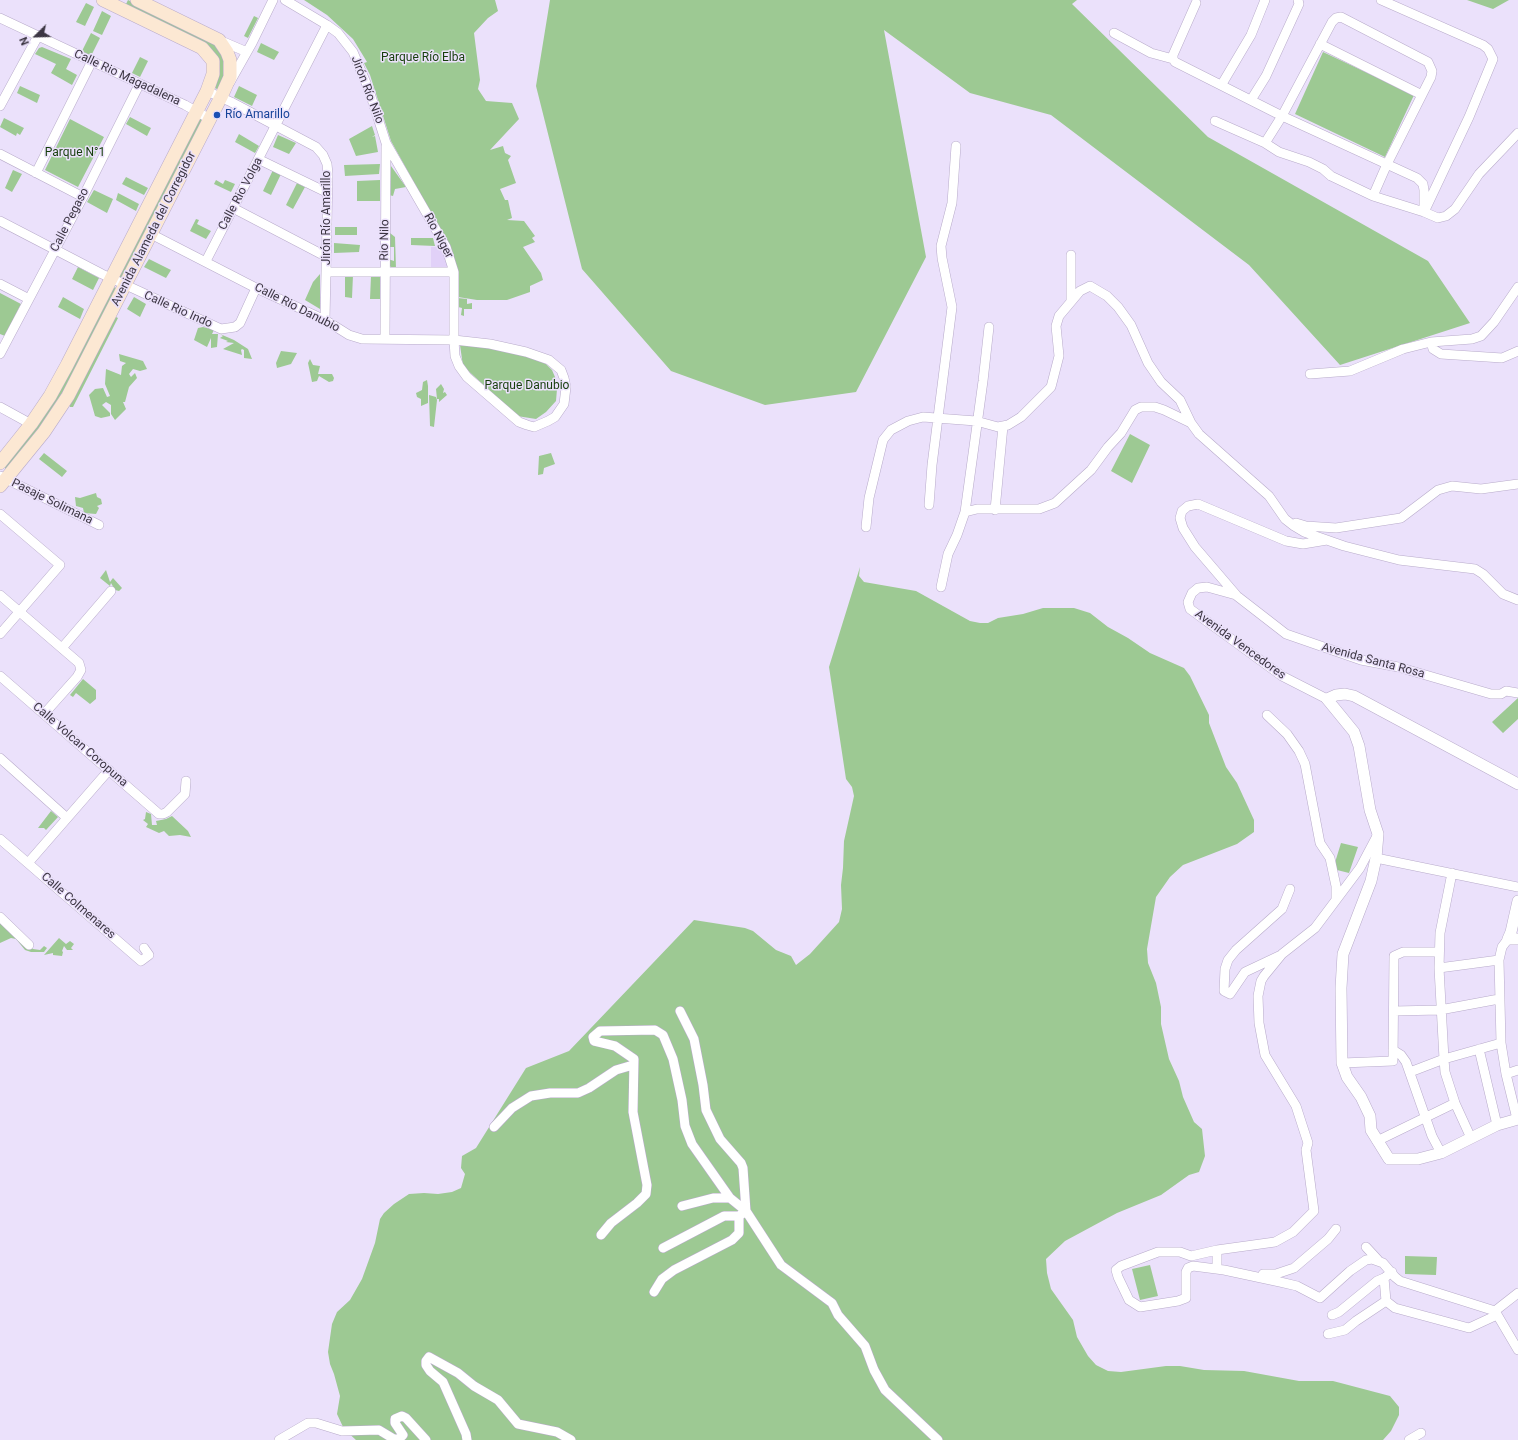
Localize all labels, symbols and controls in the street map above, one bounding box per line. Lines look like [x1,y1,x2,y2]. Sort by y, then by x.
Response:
north arrow [16,16,56,56]
text: N [17,35,32,47]
street label: Calle Rio Magadalena [72,47,182,109]
park label: Parque Río Elba [381,51,465,65]
street label: Jirón Río Nilo [347,54,387,126]
place label: Río Amarillo [225,108,290,122]
marker: Río Amarillo [212,110,222,120]
park label: Parque N°1 [45,146,105,160]
street label: Avenida Alameda del Corregidor [109,149,199,309]
street label: Calle Rio Volga [216,155,266,233]
street label: Jirón Río Amarillo [320,171,334,265]
street label: Calle Pegaso [48,186,92,254]
street label: Rio Niger [420,211,456,261]
street label: Rio Nilo [377,219,393,261]
street label: Calle Rio Danubio [252,280,342,336]
street label: Calle Rio Indo [142,289,214,331]
park label: Parque Danubio [485,379,569,393]
street label: Pasaje Solimana [9,476,95,528]
street label: Avenida Vencedores [1192,607,1288,683]
street label: Avenida Santa Rosa [1320,640,1426,682]
street label: Calle Volcan Coropuna [30,700,130,790]
street label: Calle Colmenares [38,870,118,942]

